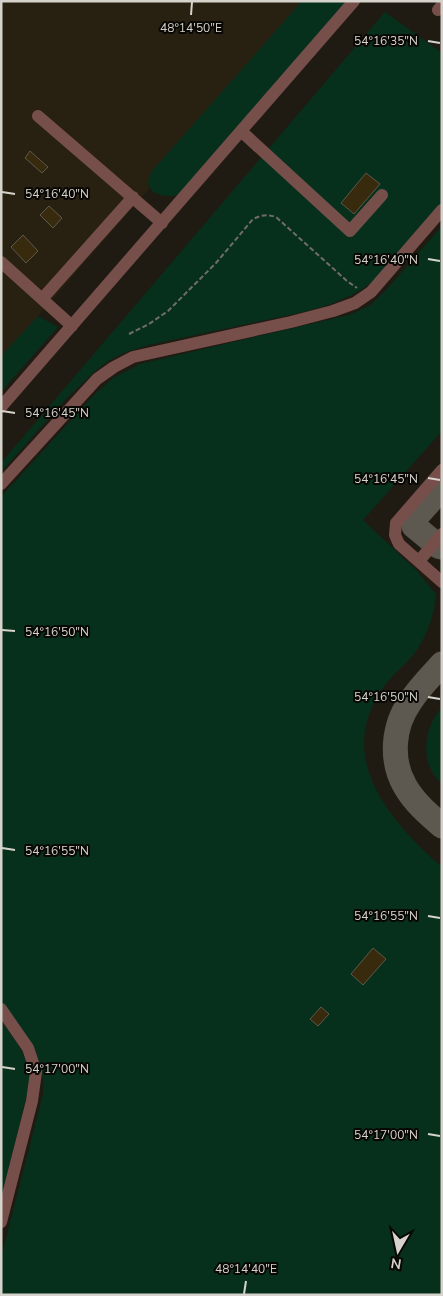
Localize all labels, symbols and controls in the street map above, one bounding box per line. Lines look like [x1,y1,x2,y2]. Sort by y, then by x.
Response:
text: 48°14'50"E [160,20,222,36]
text: 54°16'35"N [354,33,418,49]
text: 54°16'40"N [25,186,89,202]
text: 54°16'40"N [354,252,418,268]
text: 54°16'45"N [25,405,89,421]
text: 54°16'45"N [354,471,418,487]
text: 54°16'50"N [25,624,89,640]
text: 54°16'50"N [354,689,418,705]
text: 54°16'55"N [25,843,89,859]
text: 54°16'55"N [354,908,418,924]
text: 54°17'00"N [25,1061,89,1077]
text: 54°17'00"N [354,1127,418,1143]
north arrow [373,1226,423,1276]
text: N [389,1253,403,1274]
text: 48°14'40"E [215,1261,277,1277]

